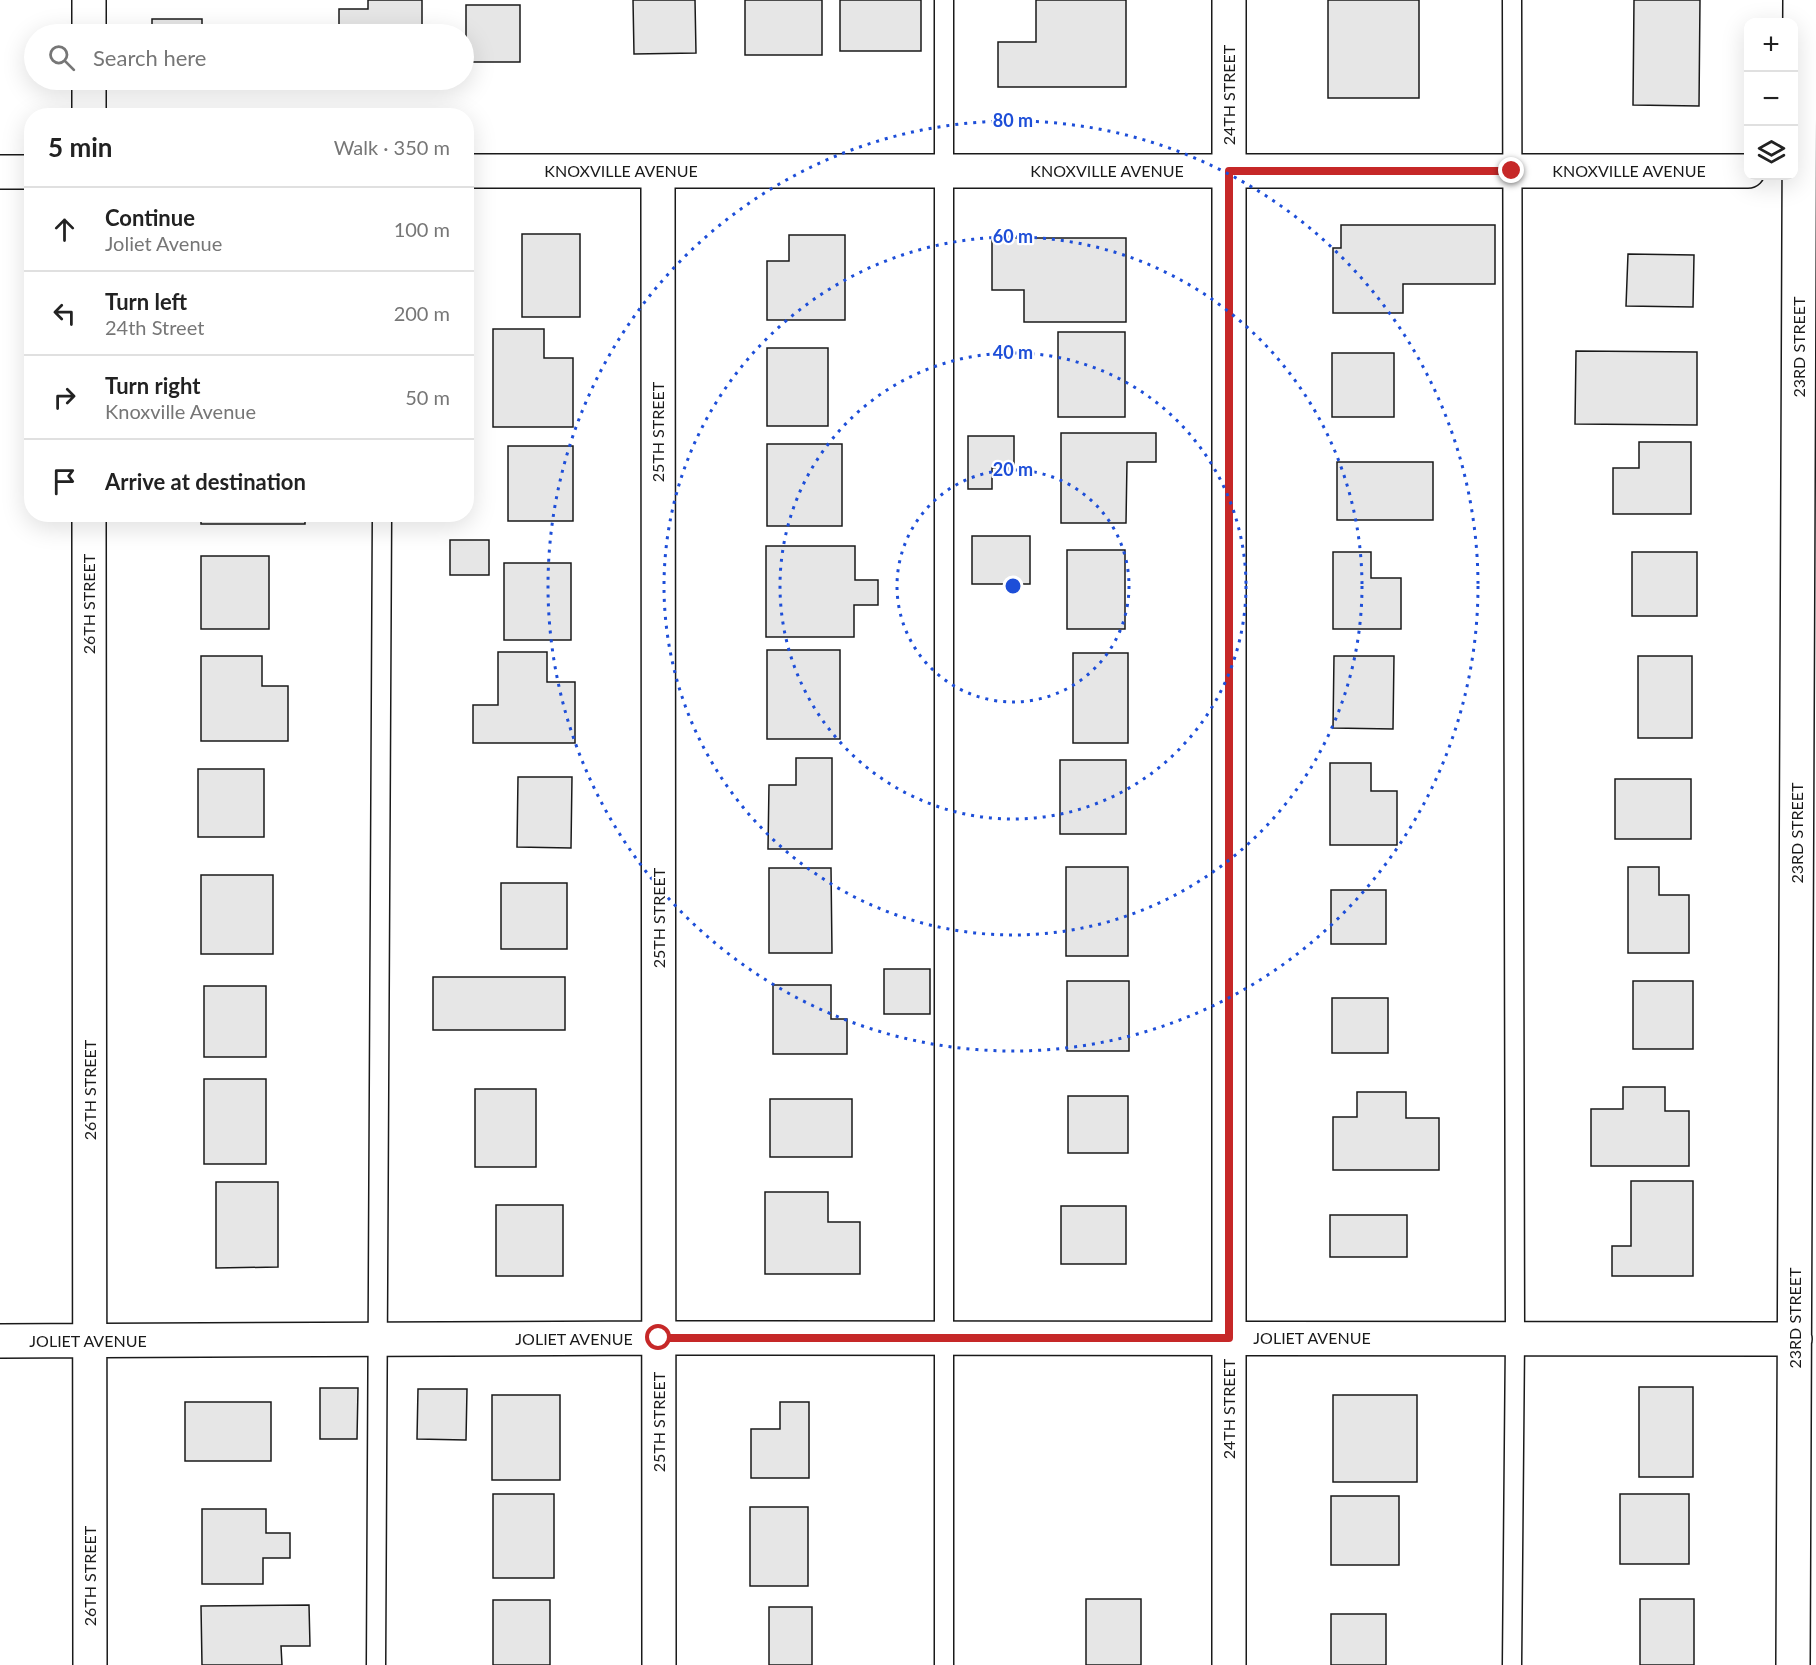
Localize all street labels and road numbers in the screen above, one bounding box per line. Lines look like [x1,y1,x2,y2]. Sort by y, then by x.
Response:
street label: 24TH STREET [1219,44,1238,145]
street label: KNOXVILLE AVENUE [544,161,698,180]
street label: KNOXVILLE AVENUE [1030,161,1184,180]
street label: KNOXVILLE AVENUE [1552,161,1706,180]
street label: 23RD STREET [1789,296,1808,397]
street label: 25TH STREET [648,381,667,482]
street label: 26TH STREET [79,553,98,654]
street label: 23RD STREET [1787,782,1806,883]
street label: 25TH STREET [649,867,668,968]
street label: 26TH STREET [80,1039,99,1140]
street label: 23RD STREET [1785,1267,1804,1368]
street label: JOLIET AVENUE [1253,1328,1371,1347]
street label: JOLIET AVENUE [515,1329,633,1348]
street label: JOLIET AVENUE [29,1331,147,1350]
street label: 24TH STREET [1219,1358,1238,1459]
street label: 25TH STREET [649,1371,668,1472]
street label: 26TH STREET [80,1525,99,1626]

